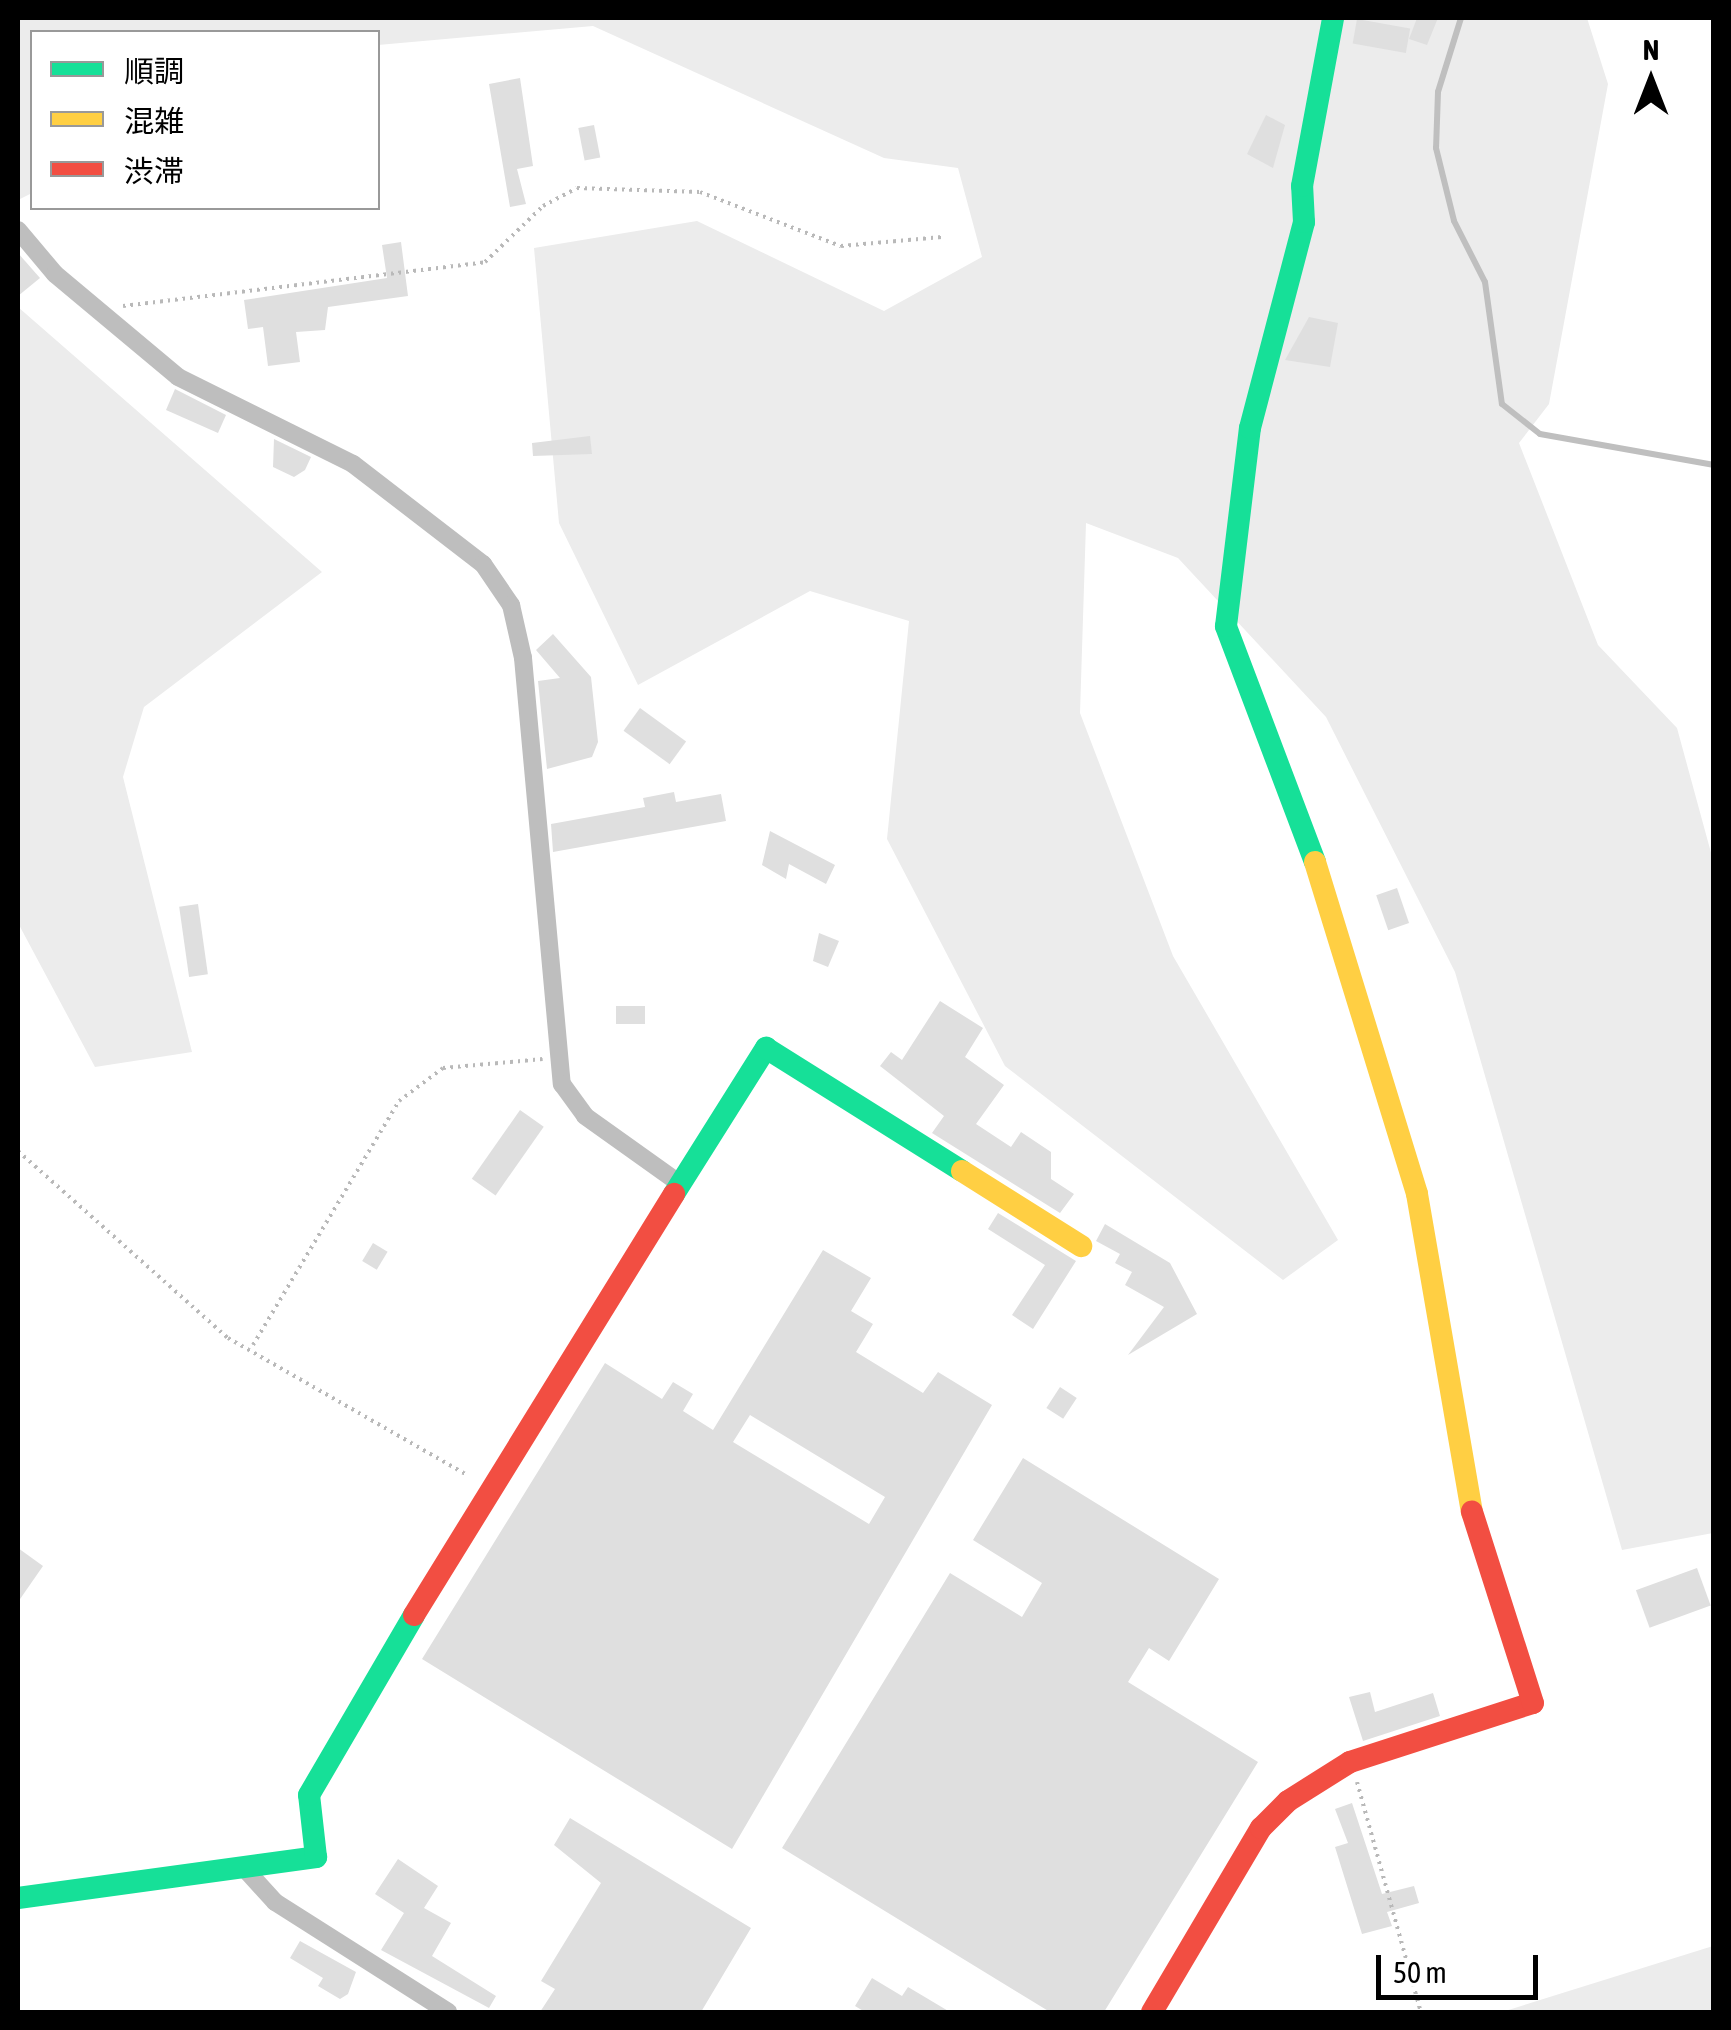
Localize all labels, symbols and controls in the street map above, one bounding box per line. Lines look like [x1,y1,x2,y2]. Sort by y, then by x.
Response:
legend [30,30,380,210]
north arrow [1601,30,1701,130]
text: N [1643,34,1659,66]
text: 順調 [124,54,184,88]
text: 混雑 [124,104,184,138]
text: 渋滞 [124,154,184,188]
scale bar [1381,1935,1544,1997]
text: 50 m [1393,1955,1447,1989]

